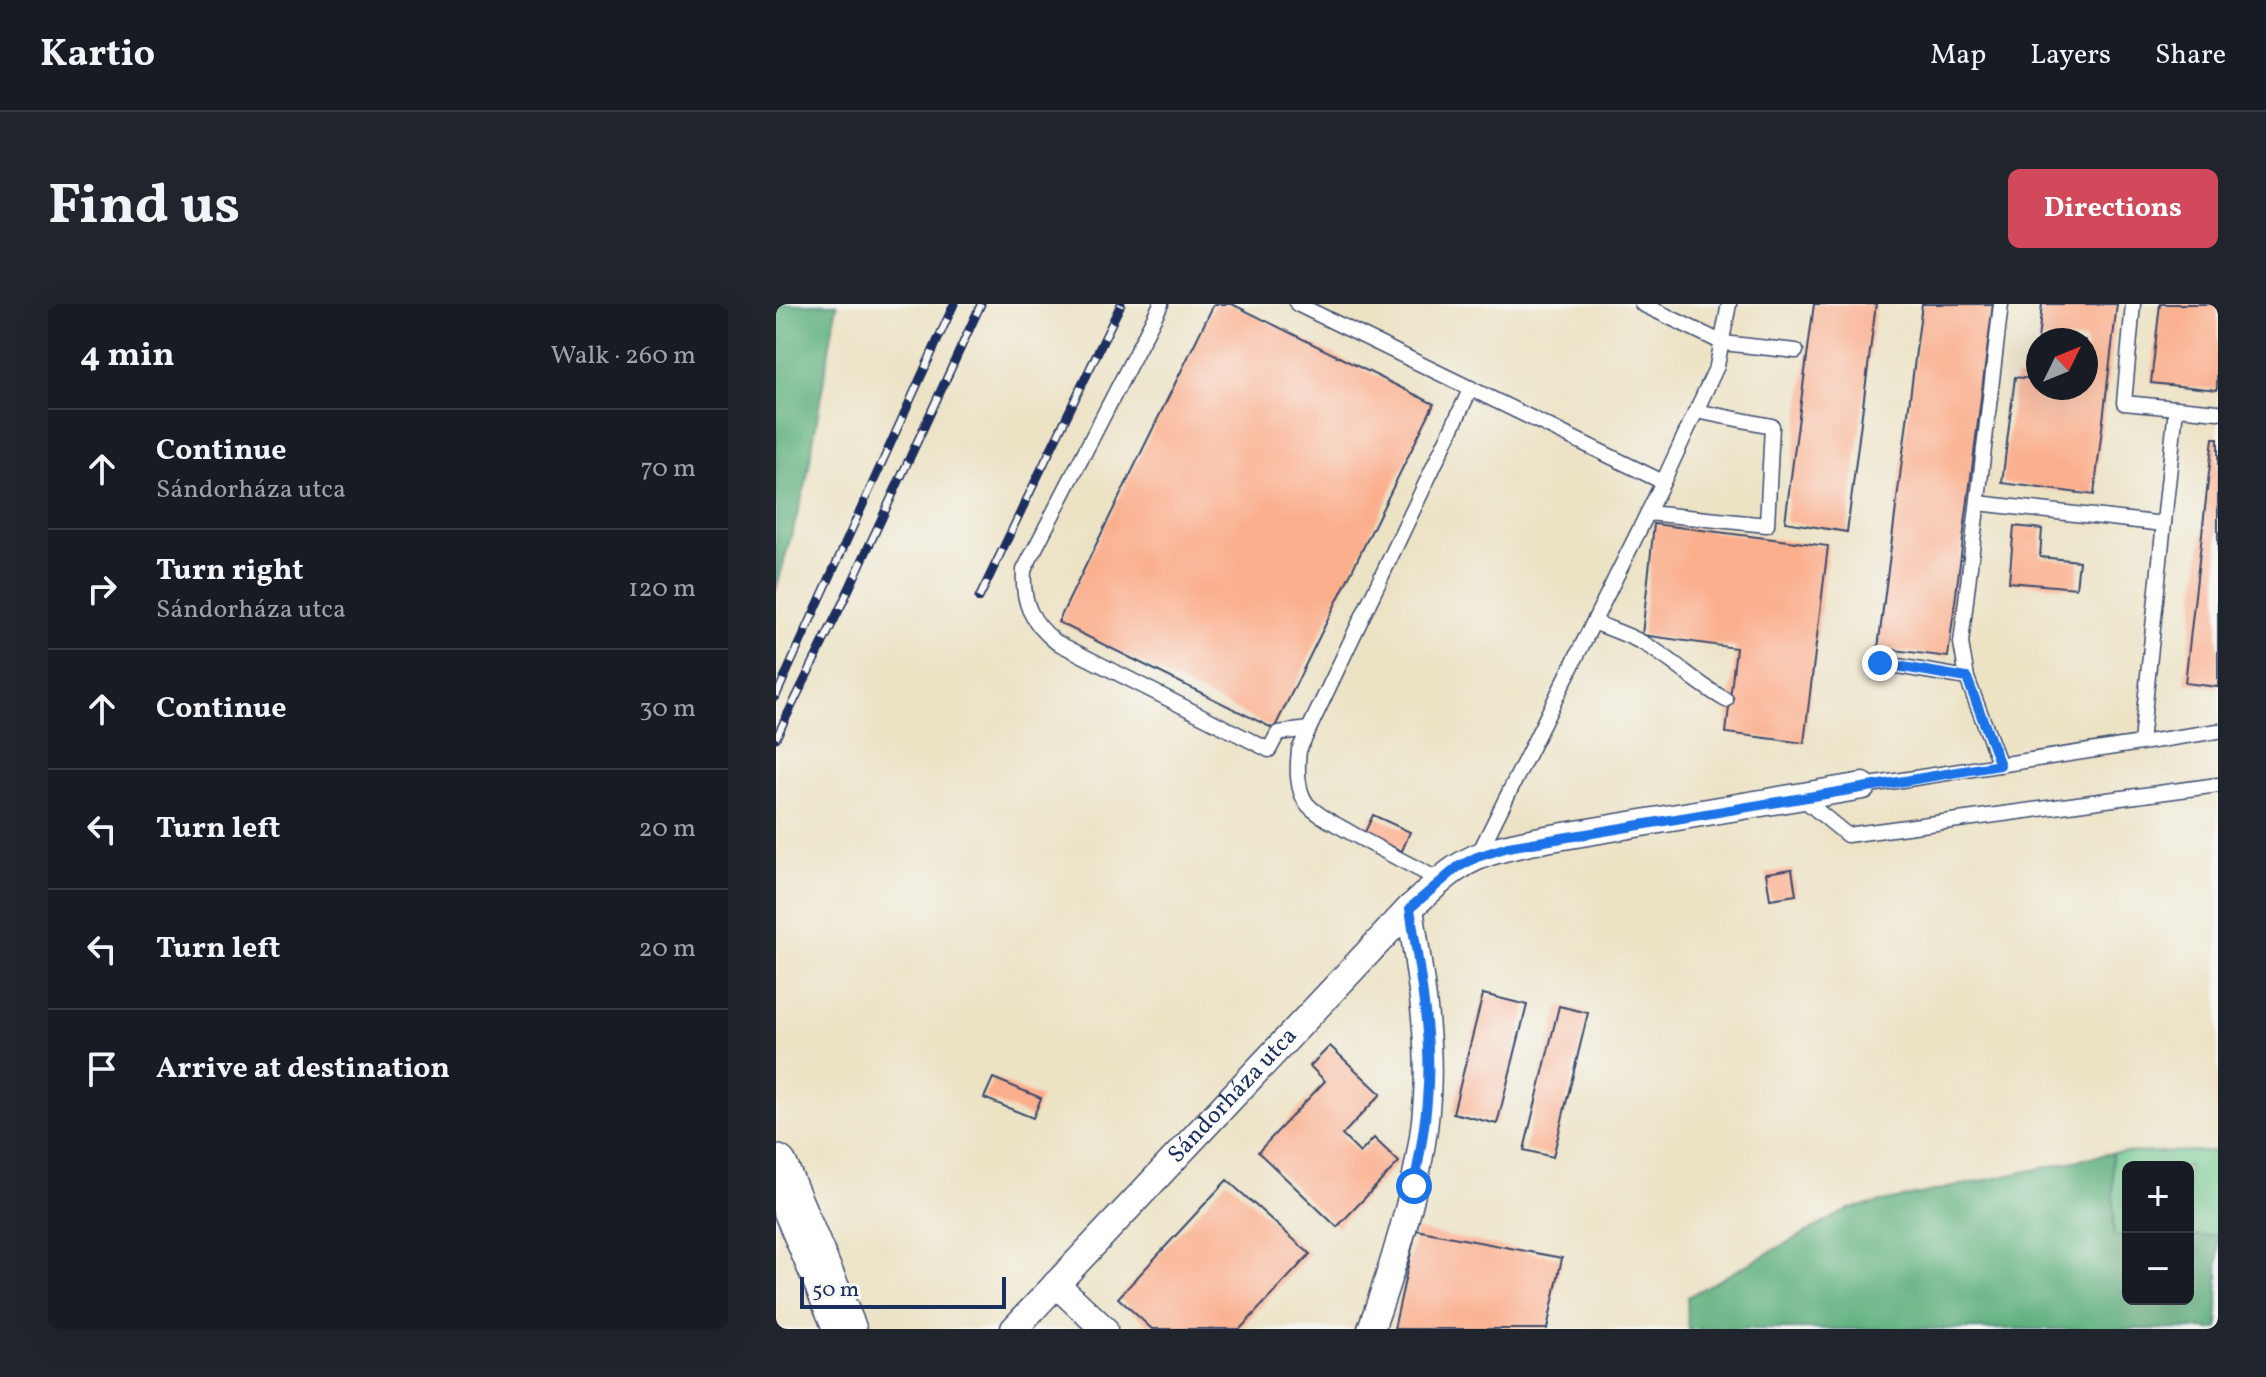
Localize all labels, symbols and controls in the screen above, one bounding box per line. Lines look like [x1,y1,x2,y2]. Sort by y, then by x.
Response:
text: Kartio [40,29,155,82]
text: Map [1930,36,1986,75]
text: Layers [2030,36,2111,75]
text: Share [2155,36,2226,75]
text: Find us [48,169,240,247]
button: Directions [2008,169,2218,248]
north arrow [2026,328,2098,400]
text: 4 min [80,333,175,380]
text: Walk · 260 m [550,338,696,374]
text: Continue [156,430,287,472]
icon: ahead [80,447,124,491]
text: 70 m [641,451,696,487]
text: Sándorháza utca [156,472,346,508]
text: Turn right [156,550,304,592]
icon: right [80,567,124,611]
text: 120 m [628,571,696,607]
text: Sándorháza utca [156,592,346,628]
route end [1862,645,1898,681]
icon: ahead [80,687,124,731]
text: Continue [156,688,287,730]
text: 30 m [639,691,696,727]
icon: left [80,807,124,851]
text: Turn left [156,808,280,850]
text: 20 m [638,811,696,847]
icon: left [80,927,124,971]
text: Turn left [156,928,280,970]
text: 20 m [638,931,696,967]
street label: Sándorháza utca [1161,1020,1306,1171]
icon: arrive [80,1047,124,1091]
text: Arrive at destination [156,1048,450,1090]
map controls [2122,1161,2194,1305]
button: + [2122,1161,2194,1233]
route start [1396,1168,1432,1204]
button: − [2122,1233,2194,1305]
scale bar [800,1273,1006,1309]
text: 50 m [812,1275,859,1306]

